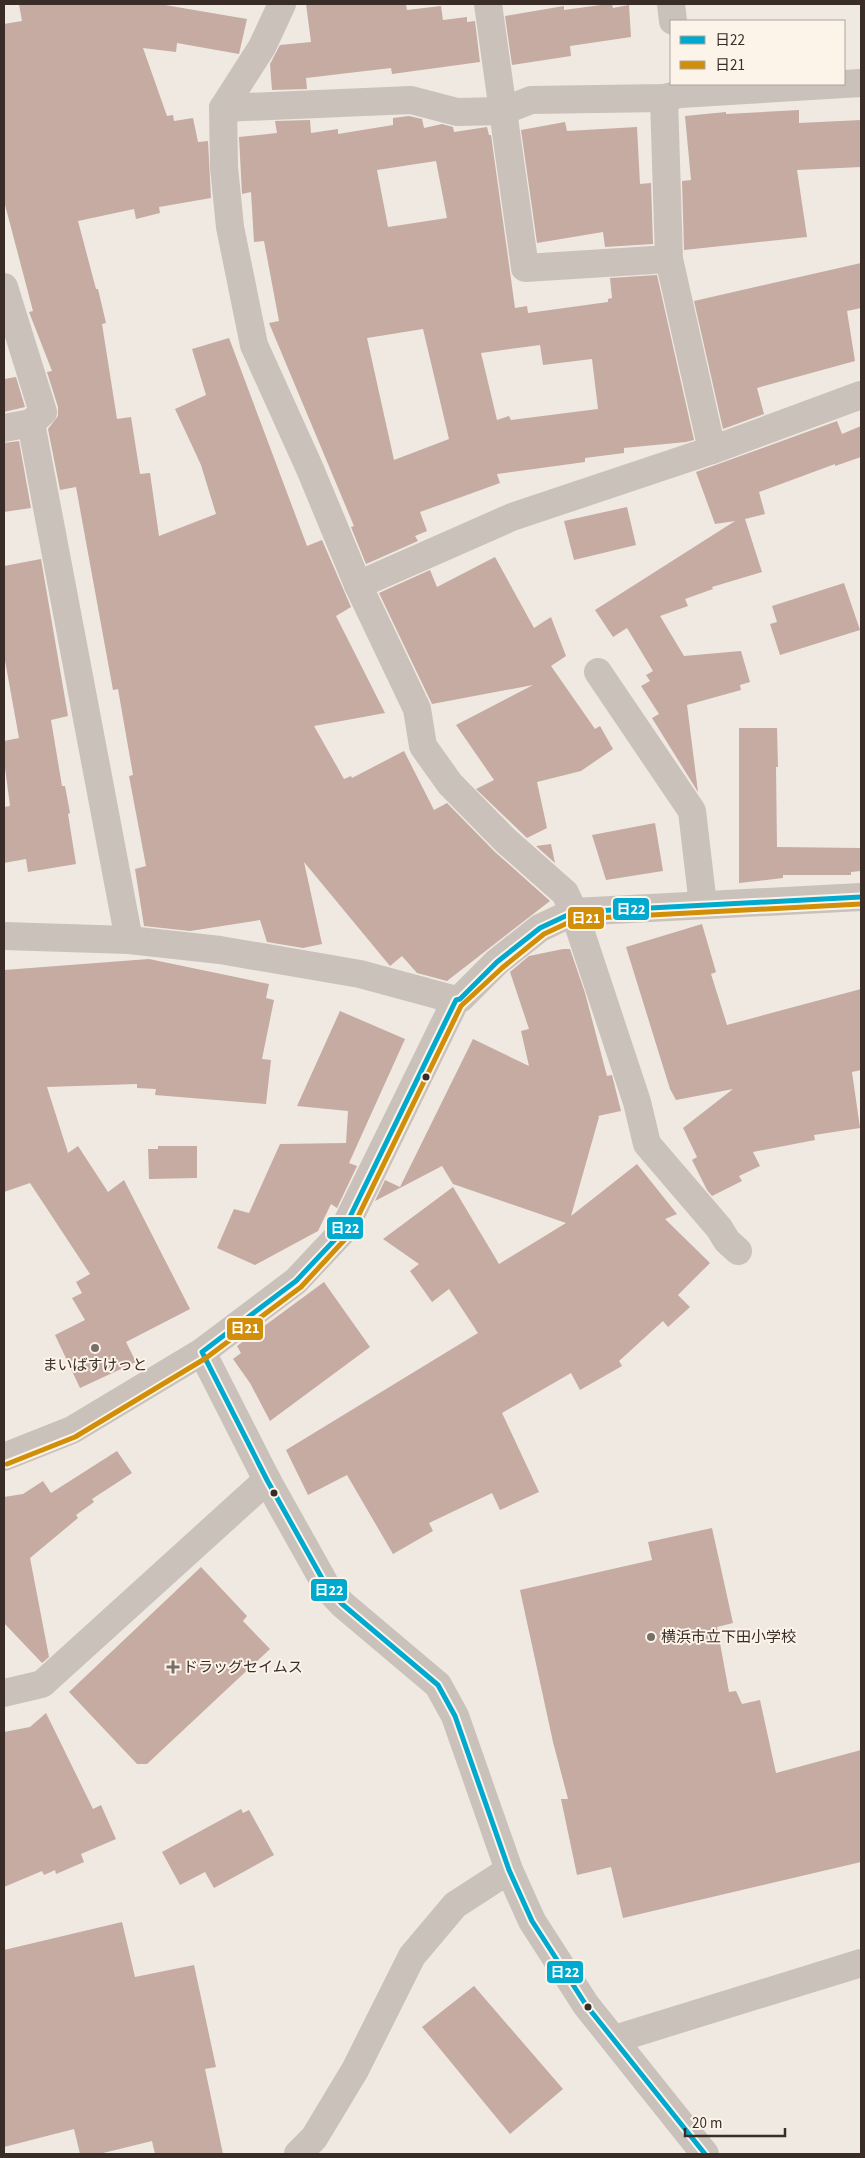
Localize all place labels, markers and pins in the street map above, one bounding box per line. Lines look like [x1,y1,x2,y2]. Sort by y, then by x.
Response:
unlabelled marker [421,1072,431,1082]
marker: まいばすけっと [89,1342,101,1354]
place label: まいばすけっと [42,1355,148,1376]
unlabelled marker [269,1488,279,1498]
place label: 横浜市立下田小学校 [661,1627,796,1648]
marker: 横浜市立下田小学校 [645,1631,657,1643]
place label: ドラッグセイムス [183,1657,303,1678]
marker: ドラッグセイムス [167,1661,179,1673]
unlabelled marker [583,2002,593,2012]

